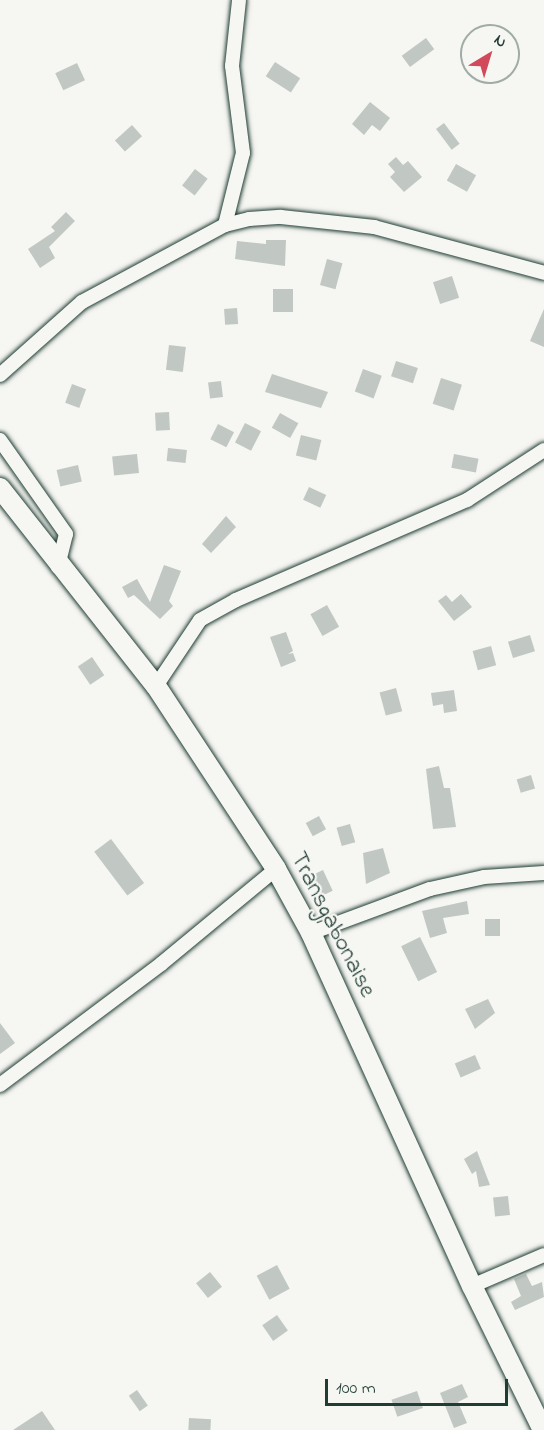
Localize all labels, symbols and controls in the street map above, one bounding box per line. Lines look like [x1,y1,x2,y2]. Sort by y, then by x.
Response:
north arrow [460,24,520,84]
text: N [488,29,511,54]
street label: Transgabonaise [283,848,381,1002]
scale bar [328,1367,511,1405]
text: 100 m [336,1376,376,1402]

